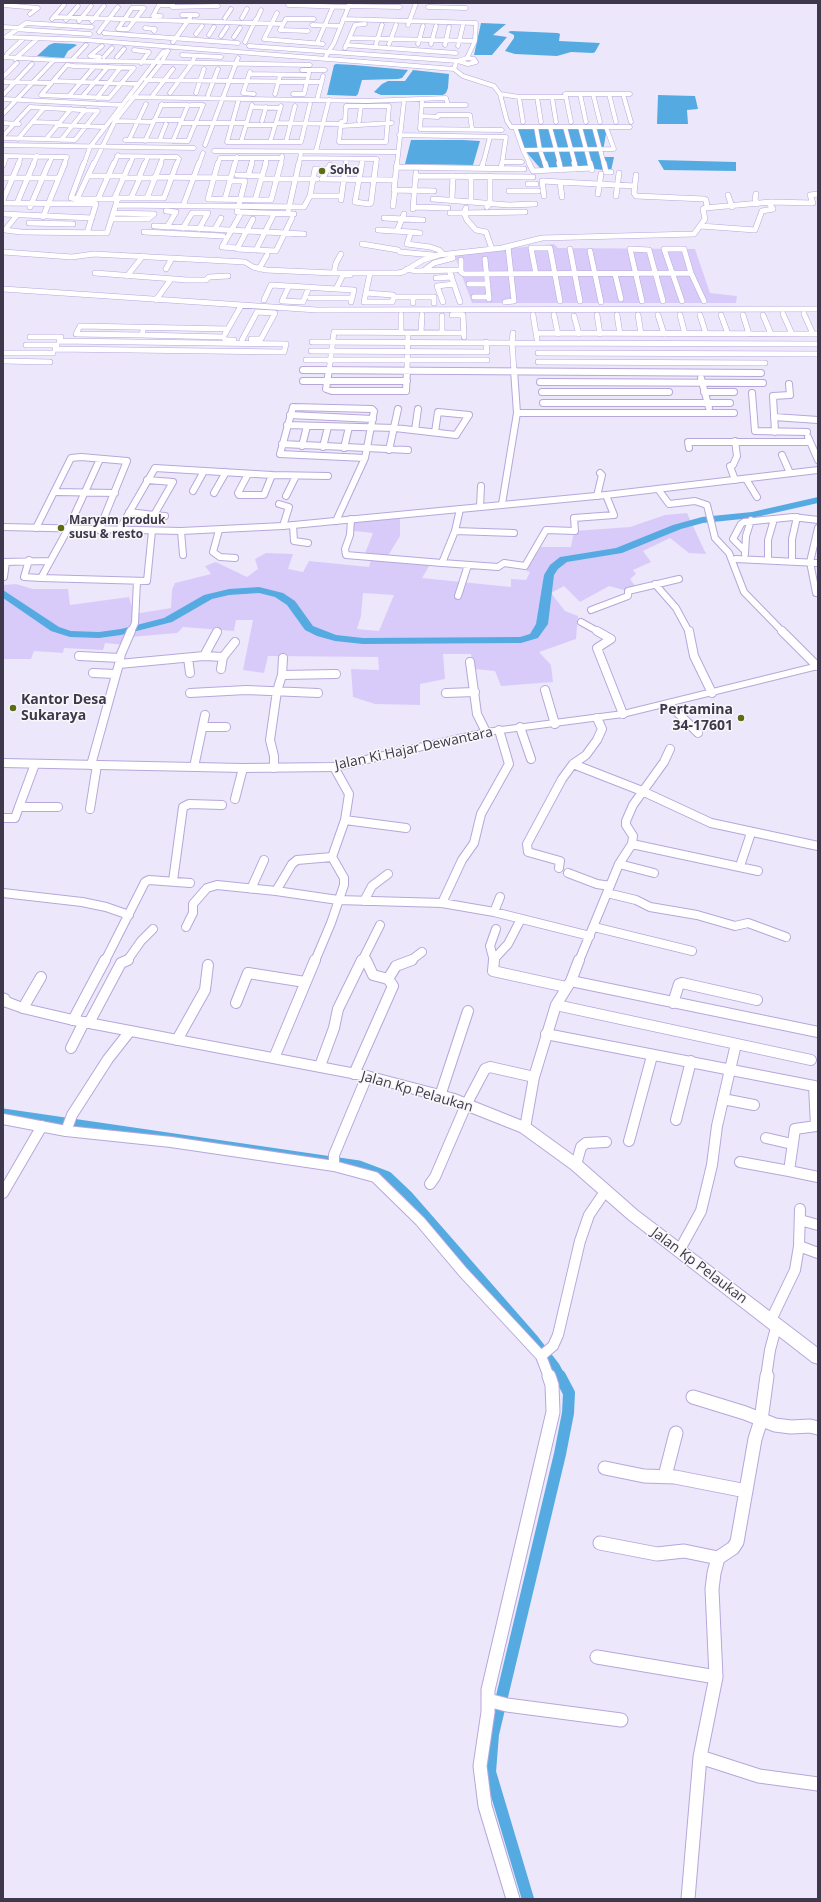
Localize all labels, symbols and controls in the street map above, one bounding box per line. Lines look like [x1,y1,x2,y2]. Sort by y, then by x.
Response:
place label: Soho [330,164,359,178]
marker: Soho [317,166,327,176]
place label: Maryam produk susu & resto [69,514,165,542]
marker: Maryam produk susu & resto [56,523,66,533]
place label: Kantor Desa Sukaraya [21,692,107,724]
place label: Pertamina 34-17601 [659,702,733,734]
marker: Kantor Desa Sukaraya [8,703,18,713]
marker: Pertamina 34-17601 [736,713,746,723]
street label: Jalan Ki Hajar Dewantara [333,724,495,774]
street label: Jalan Kp Pelaukan [359,1068,475,1116]
street label: Jalan Kp Pelaukan [648,1224,750,1308]

